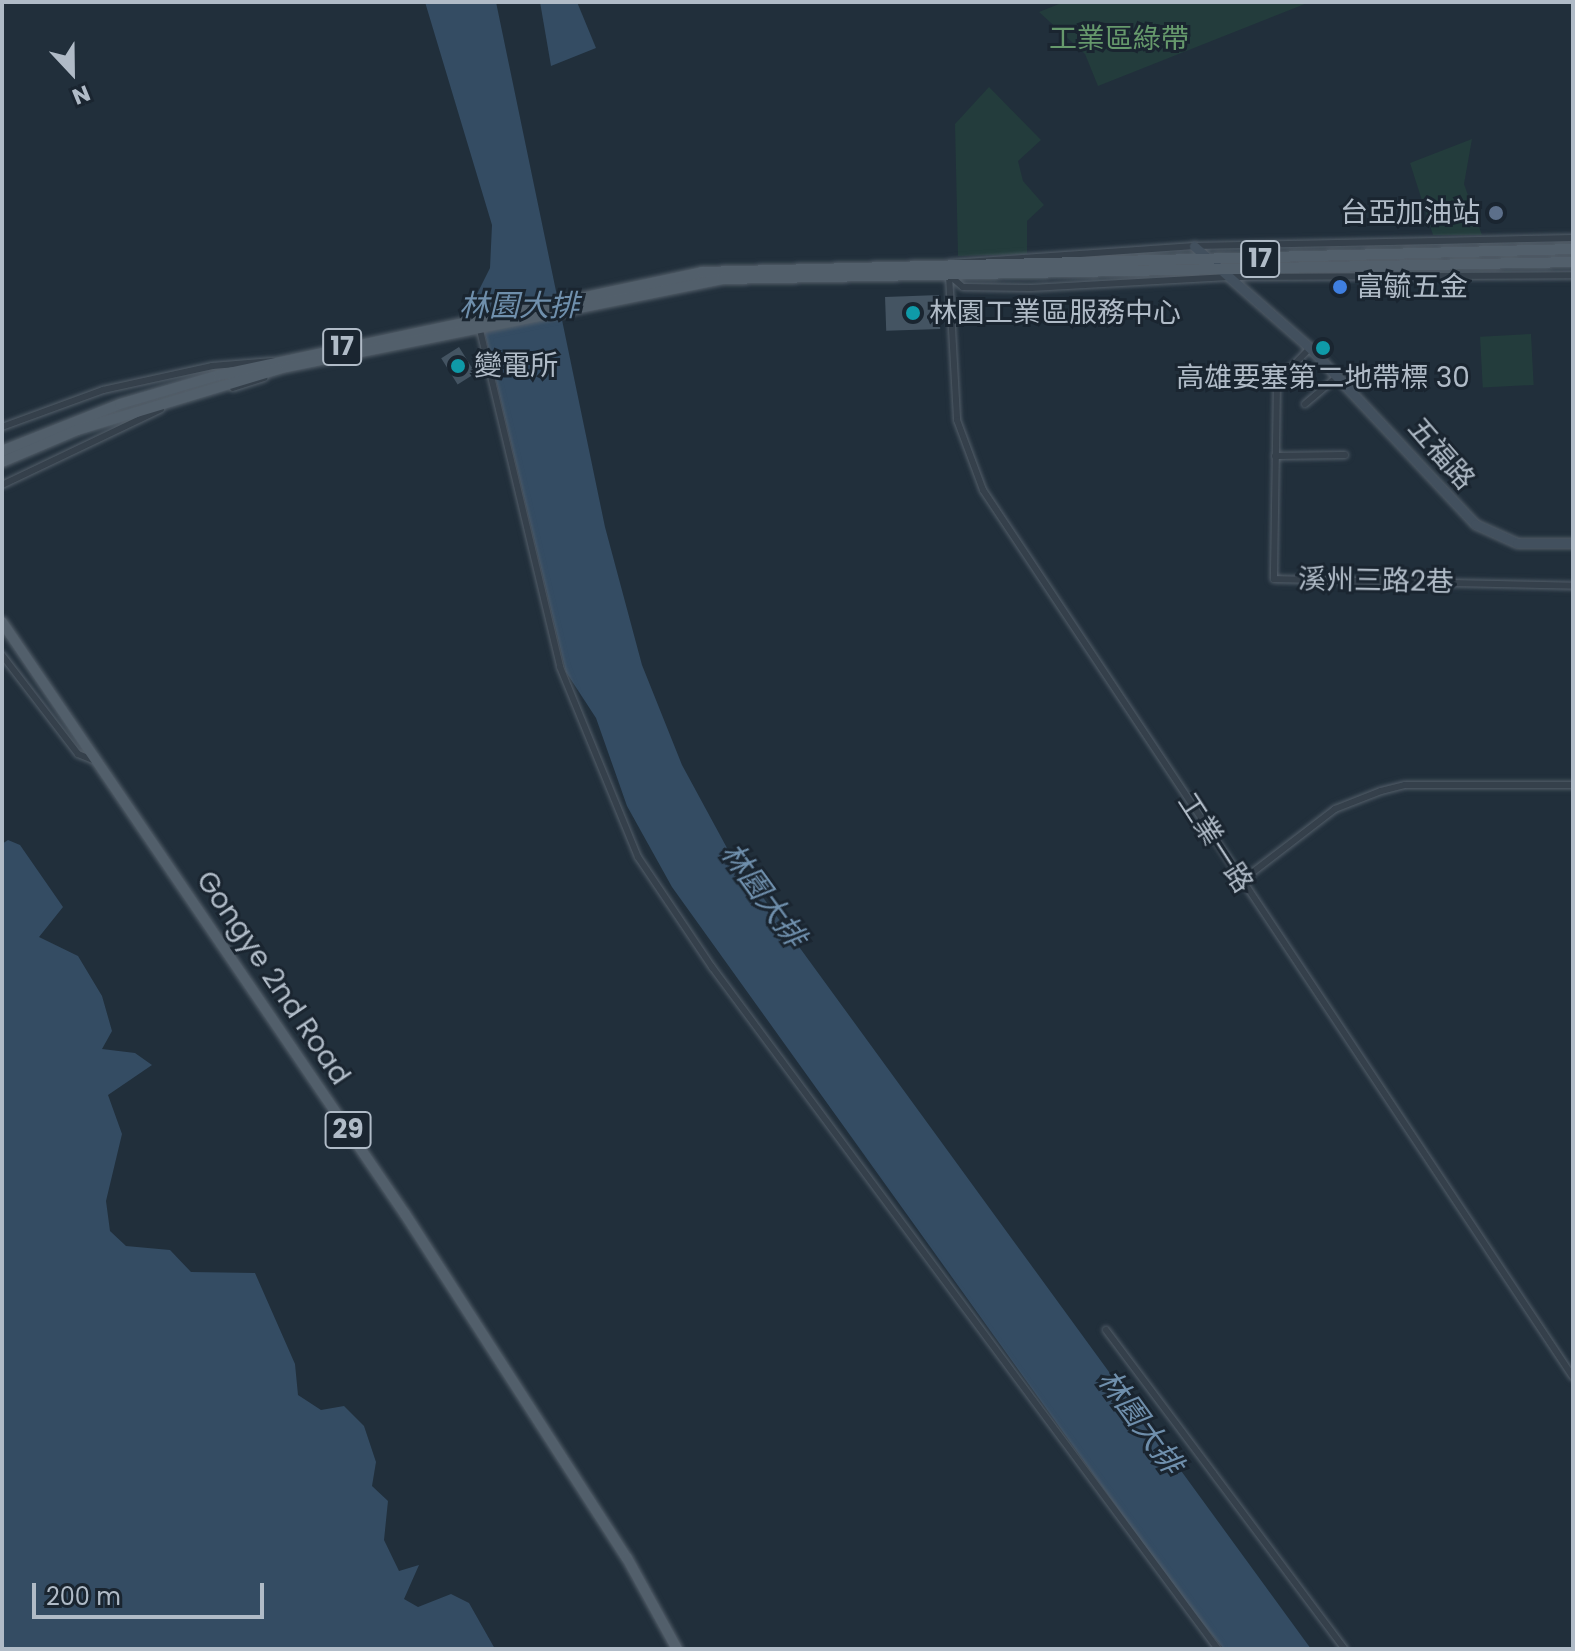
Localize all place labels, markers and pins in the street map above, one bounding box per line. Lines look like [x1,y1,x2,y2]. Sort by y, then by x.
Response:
place label: 台亞加油站 [1340,196,1480,230]
marker: 台亞加油站 [1487,204,1505,222]
place label: 富毓五金 [1356,270,1468,304]
marker: 富毓五金 [1331,278,1349,296]
place label: 林園工業區服務中心 [929,296,1181,330]
marker: 林園工業區服務中心 [904,304,922,322]
marker: 高雄要塞第二地帶標 30 [1314,339,1332,357]
place label: 變電所 [474,349,558,383]
marker: 變電所 [449,357,467,375]
place label: 高雄要塞第二地帶標 30 [1176,361,1470,395]

